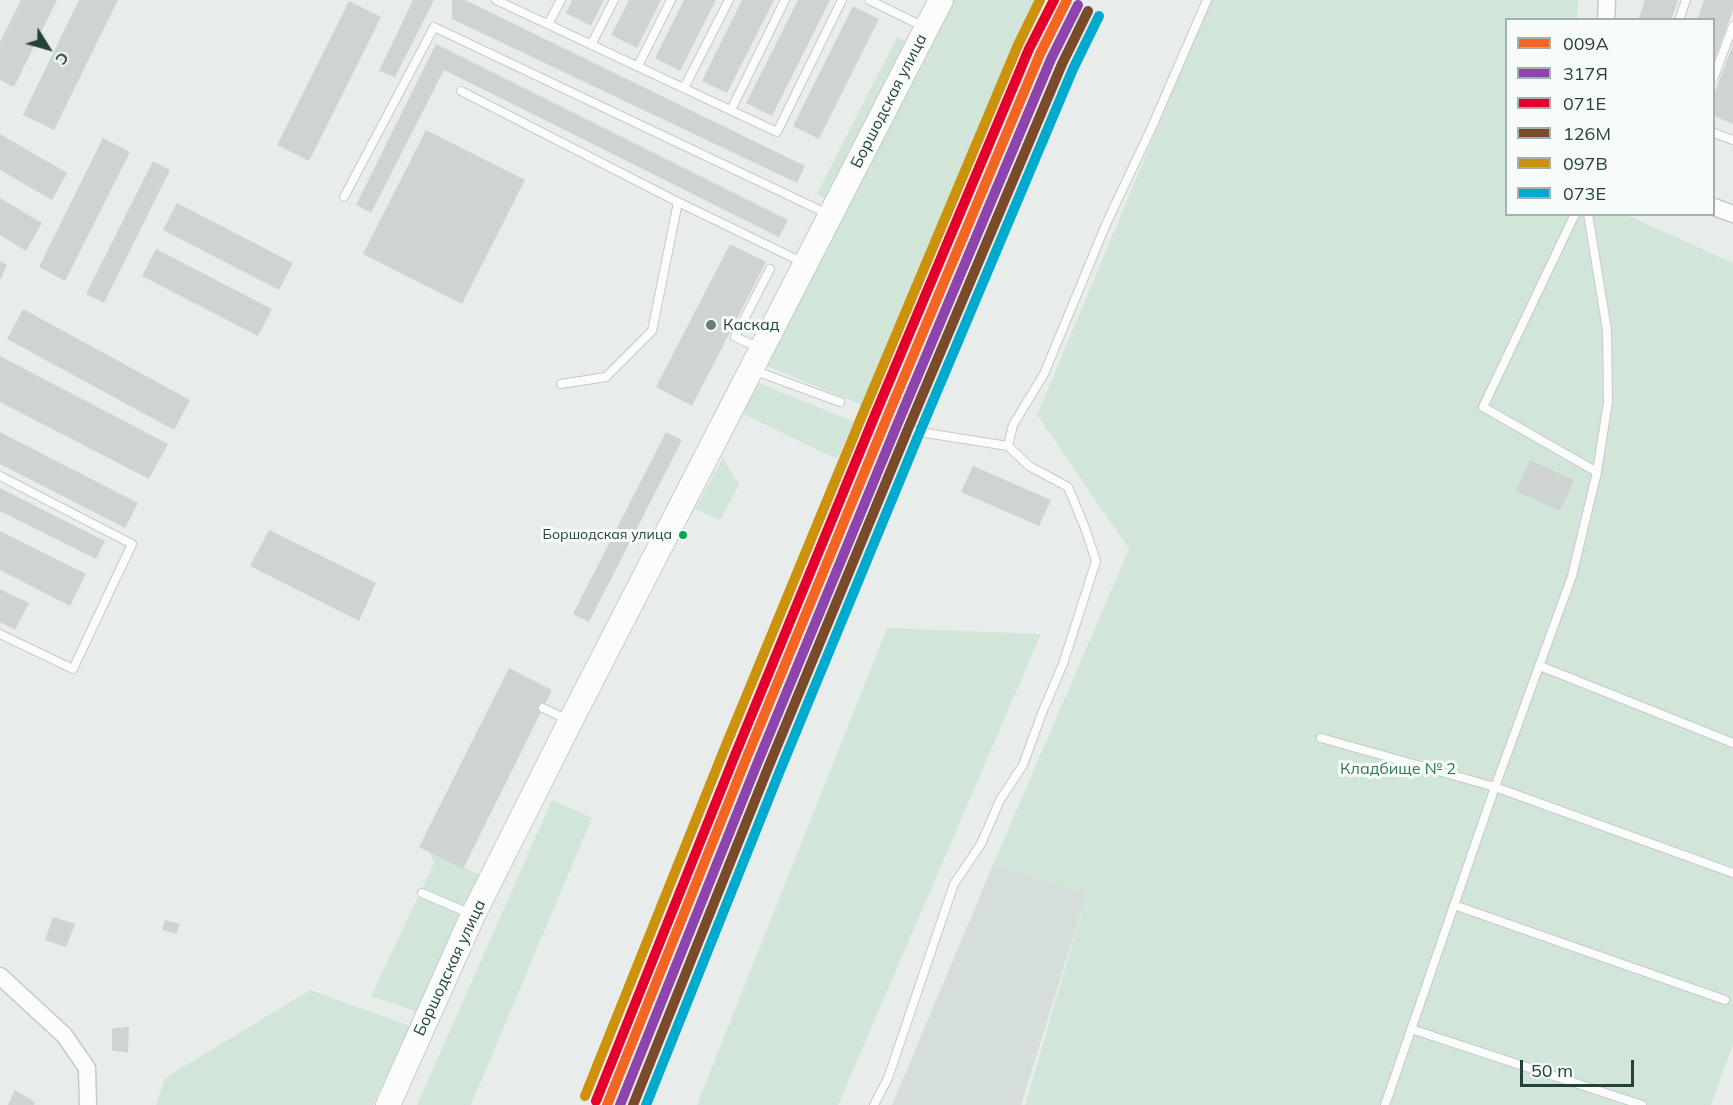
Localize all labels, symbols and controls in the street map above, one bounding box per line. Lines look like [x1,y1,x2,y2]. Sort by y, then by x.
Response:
north arrow [18,18,78,78]
legend [1505,18,1715,216]
street label: Боршодская улица [847,31,931,171]
text: 009А [1563,32,1609,55]
text: С [51,48,74,69]
text: 317Я [1563,62,1608,85]
text: 071Е [1563,92,1606,115]
text: 126М [1563,122,1611,145]
text: 097В [1563,152,1608,175]
text: 073Е [1563,182,1606,205]
place label: Каскад [723,315,779,335]
marker: Каскад [704,318,718,332]
place label: Боршодская улица [542,527,672,543]
marker: Боршодская улица [677,529,689,541]
park label: Кладбище № 2 [1340,759,1456,779]
street label: Боршодская улица [410,897,490,1039]
scale bar [1523,1048,1637,1086]
text: 50 m [1531,1059,1573,1082]

